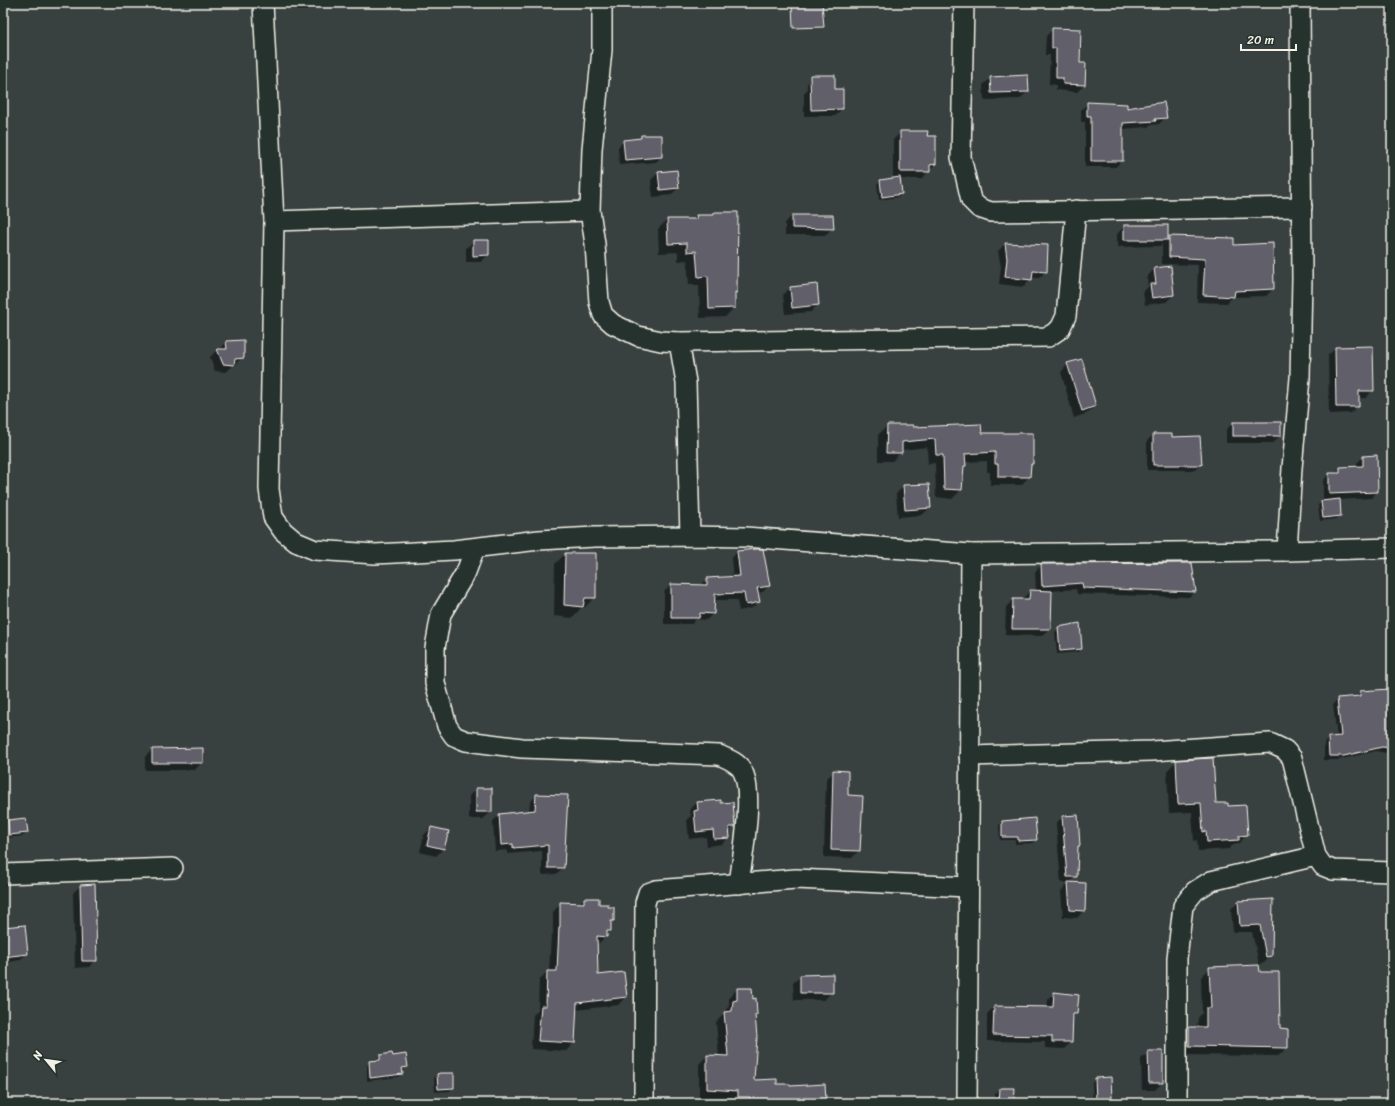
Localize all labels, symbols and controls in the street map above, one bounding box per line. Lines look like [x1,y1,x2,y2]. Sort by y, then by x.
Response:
scale bar [1241,26,1296,52]
text: 20 m [1247,29,1274,51]
north arrow [26,1040,66,1080]
text: N [27,1047,48,1064]

